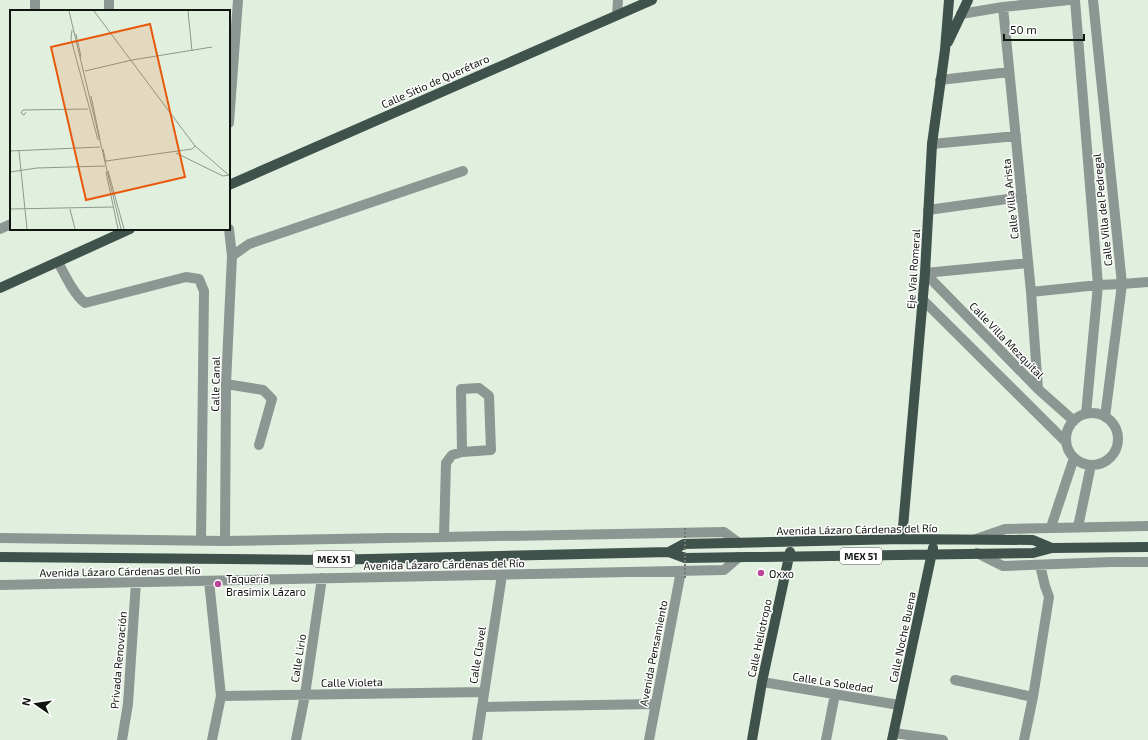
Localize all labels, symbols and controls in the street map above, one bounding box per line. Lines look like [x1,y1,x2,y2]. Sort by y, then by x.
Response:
inset map [10,10,230,230]
scale bar [1004,16,1084,42]
text: 50 m [1010,22,1037,36]
street label: Calle Sitio de Querétaro [379,51,491,112]
street label: Calle Villa del Pedregal [1090,152,1114,267]
street label: Calle Villa Arista [999,158,1021,240]
street label: Eje Vial Romeral [904,228,923,310]
street label: Calle Villa Mezquital [967,299,1047,381]
street label: Calle Canal [208,356,222,412]
street label: Avenida Lázaro Cárdenas del Río [776,521,938,537]
road number: MEX 51 [840,548,882,564]
road number: MEX 51 [313,551,355,567]
street label: Avenida Lázaro Cárdenas del Río [363,556,525,572]
street label: Avenida Lázaro Cárdenas del Río [39,563,201,579]
place label: Oxxo [769,567,794,580]
marker: Oxxo [756,568,766,578]
place label: Taquería Brasimix Lázaro [226,572,306,598]
marker: Taquería Brasimix Lázaro [213,579,223,589]
street label: Calle Noche Buena [886,590,918,684]
street label: Calle Heliotropo [744,598,774,678]
street label: Avenida Pensamiento [636,599,670,707]
street label: Privada Renovación [107,611,129,709]
street label: Calle Clavel [466,625,488,685]
street label: Calle Lirio [288,633,308,683]
street label: Calle La Soledad [792,669,874,695]
street label: Calle Violeta [321,675,383,689]
north arrow [16,684,56,724]
text: N [19,696,33,707]

